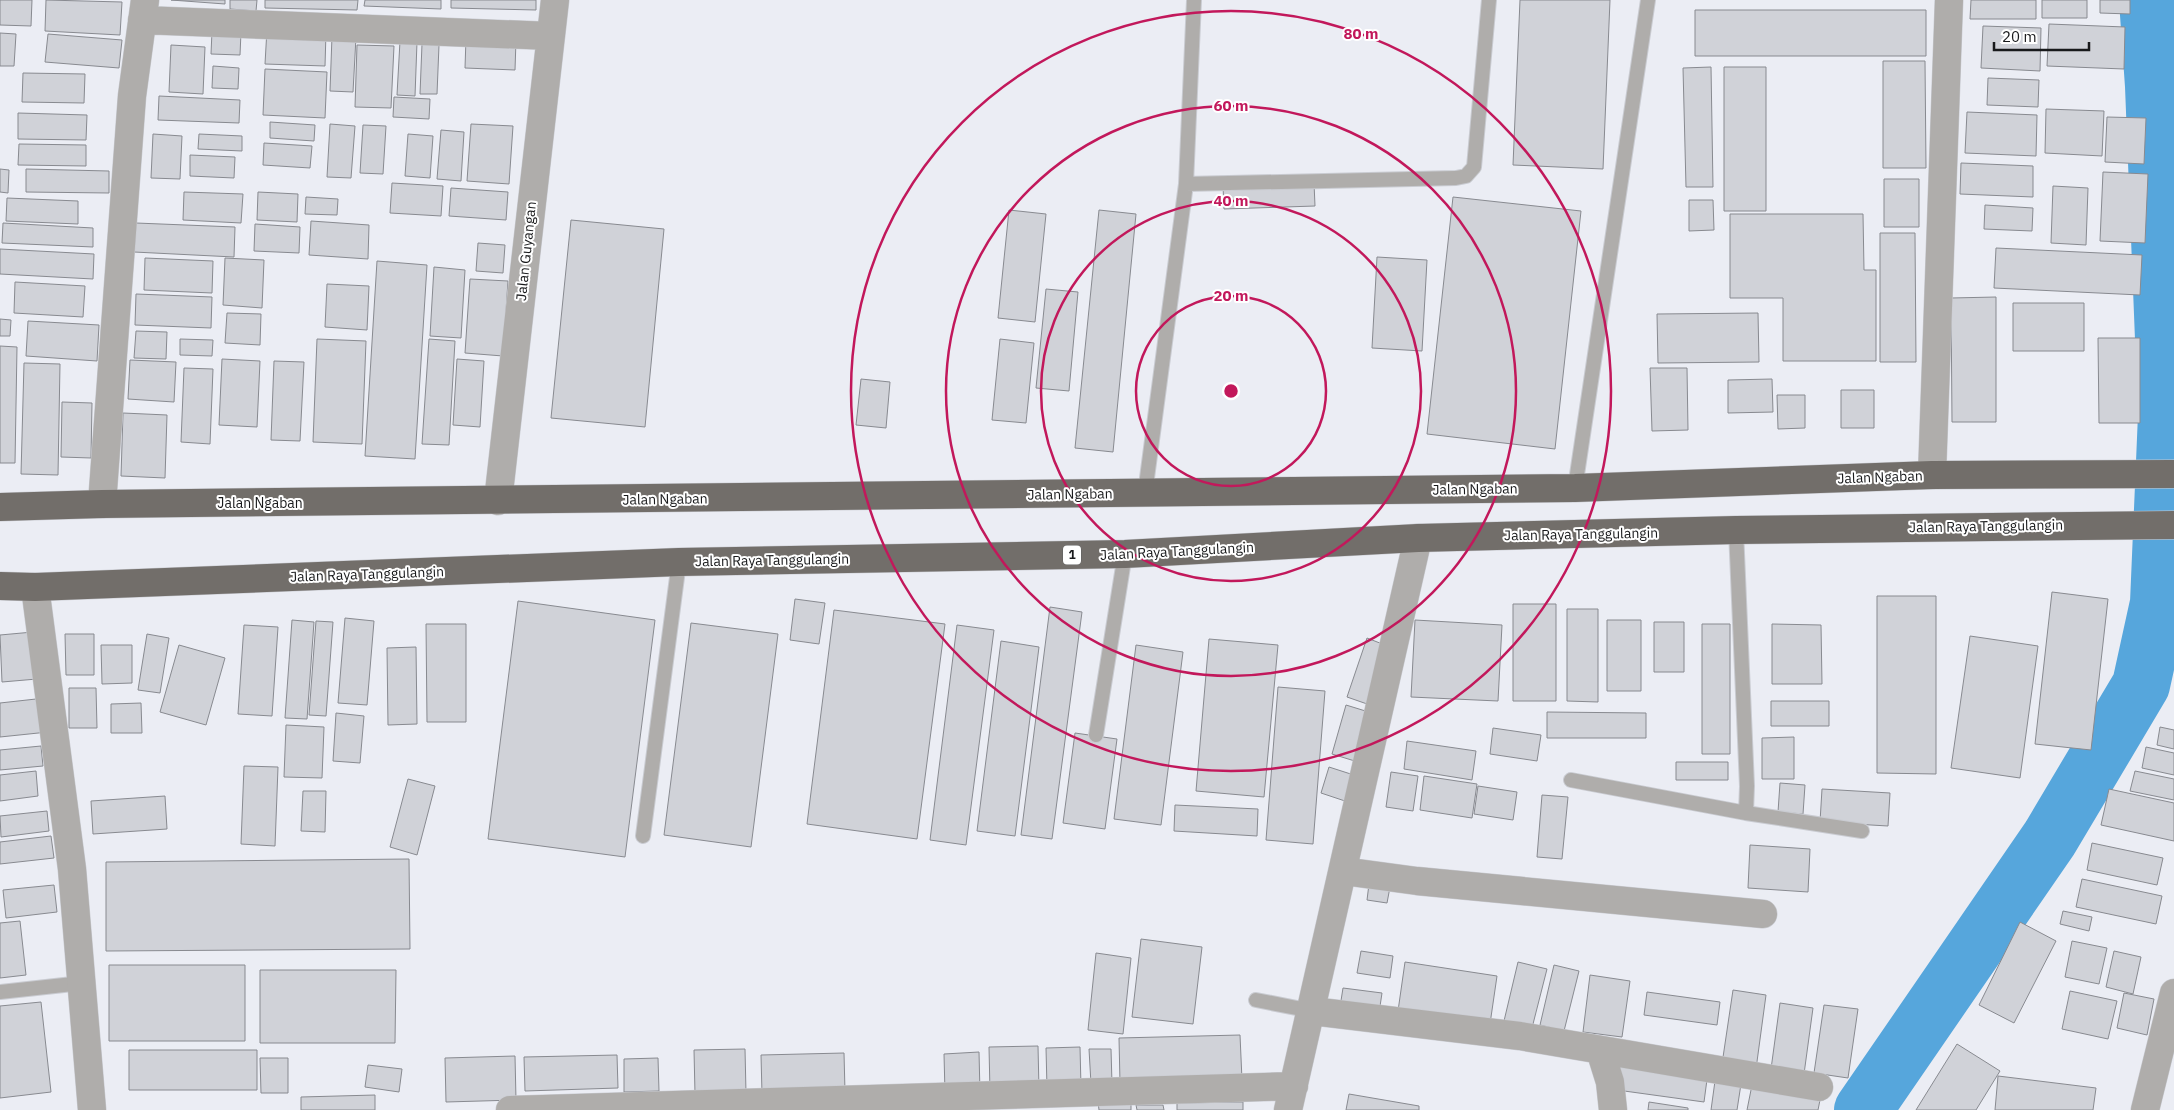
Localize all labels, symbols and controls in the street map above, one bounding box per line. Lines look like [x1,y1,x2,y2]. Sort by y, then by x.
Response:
scale bar [1994,20,2089,52]
text: 80 m [1344,24,1378,43]
text: 20 m [2002,27,2037,46]
text: 60 m [1214,96,1248,115]
text: 40 m [1214,191,1248,210]
street label: Jalan Guyangan [512,200,540,302]
text: 20 m [1214,286,1248,305]
centre of rings [1222,382,1240,400]
street label: Jalan Ngaban [1837,467,1923,487]
street label: Jalan Ngaban [1432,479,1518,499]
street label: Jalan Ngaban [1027,484,1113,504]
street label: Jalan Ngaban [622,489,708,509]
street label: Jalan Ngaban [217,494,303,512]
street label: Jalan Raya Tanggulangin [1909,516,2063,536]
street label: Jalan Raya Tanggulangin [1504,524,1658,544]
street label: Jalan Raya Tanggulangin [1100,538,1254,564]
road number: 1 [1063,546,1081,564]
street label: Jalan Raya Tanggulangin [695,550,849,570]
street label: Jalan Raya Tanggulangin [290,562,444,586]

